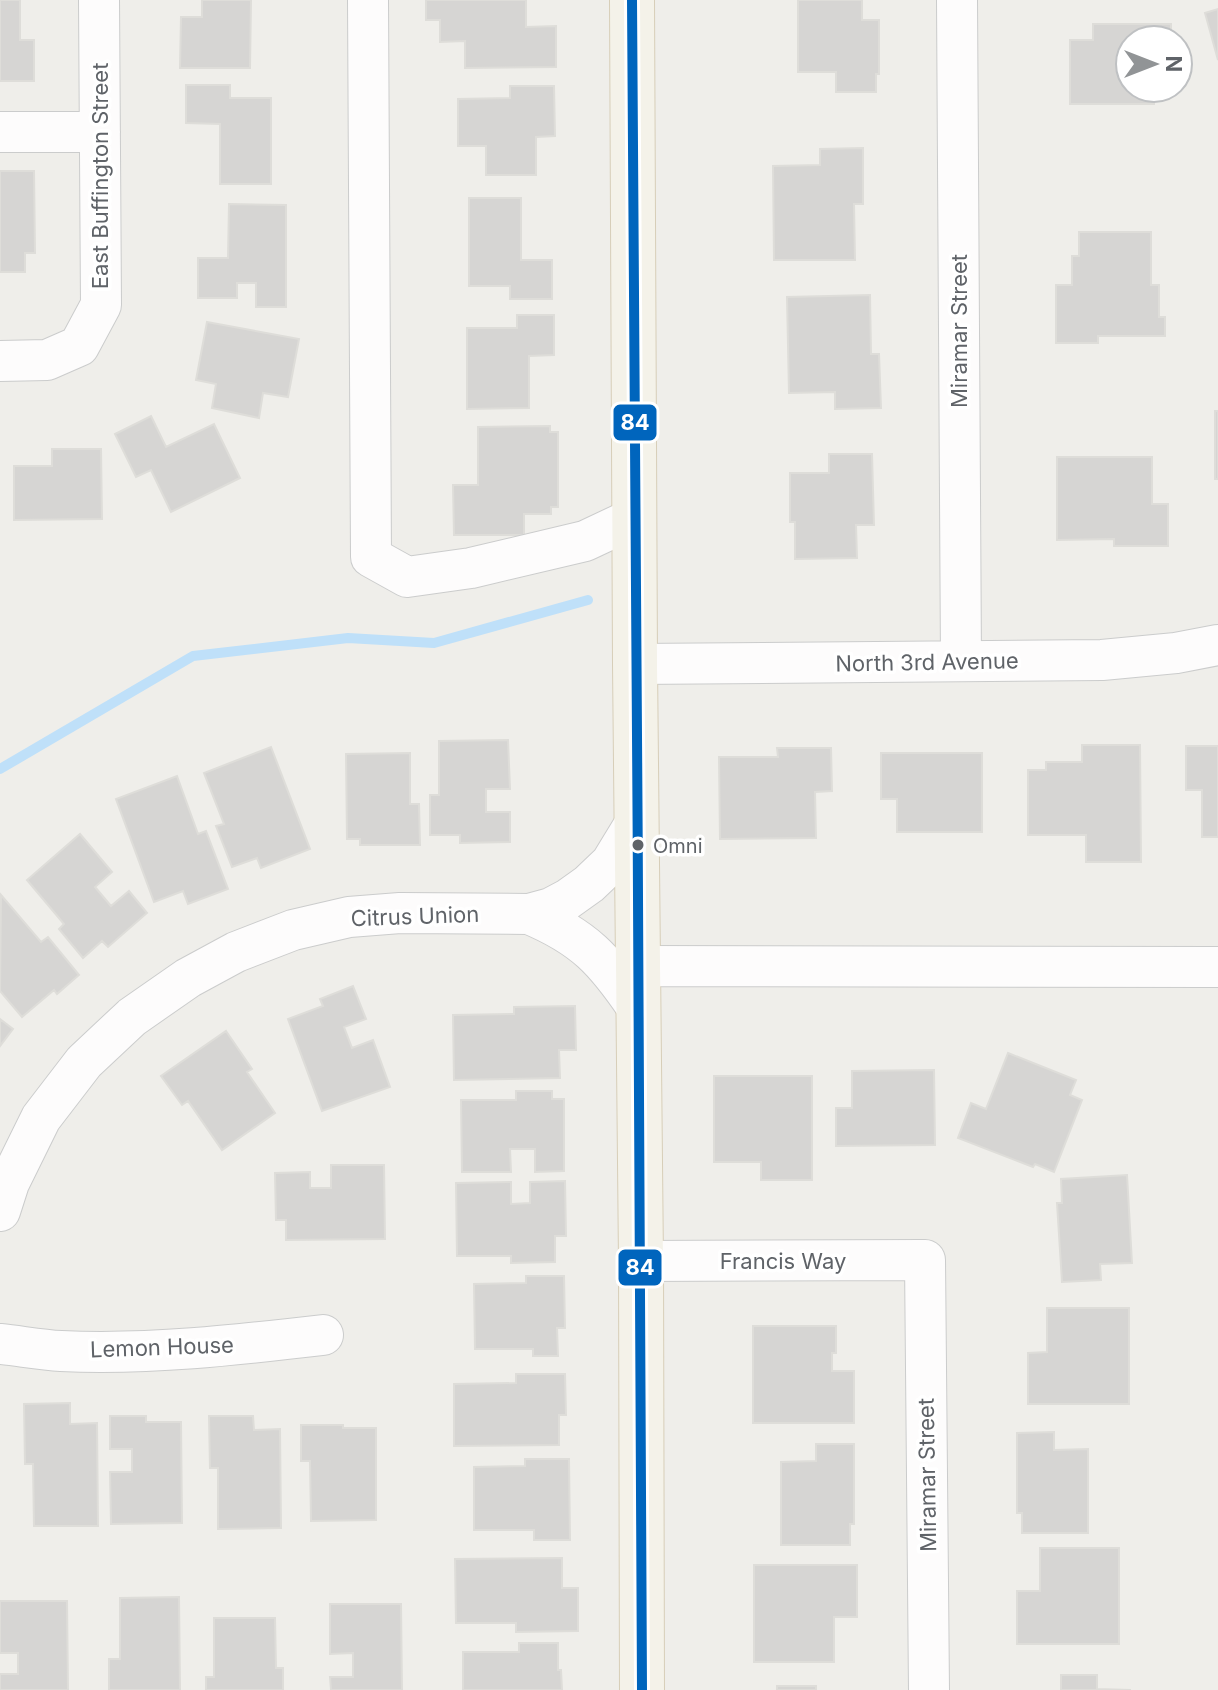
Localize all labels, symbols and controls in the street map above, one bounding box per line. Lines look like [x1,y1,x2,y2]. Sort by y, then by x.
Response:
north arrow [1114,24,1194,104]
text: N [1161,56,1187,72]
street label: East Buffington Street [87,63,113,289]
street label: Miramar Street [946,254,972,408]
line badge: 84 [612,403,658,442]
text: 84 [620,409,650,435]
street label: North 3rd Avenue [835,647,1019,677]
place label: Omni [653,834,702,858]
marker: Omni [630,837,646,853]
street label: Citrus Union [350,901,480,931]
line badge: 84 [617,1248,663,1287]
street label: Francis Way [720,1248,846,1274]
text: 84 [625,1254,655,1280]
street label: Lemon House [90,1331,234,1363]
street label: Miramar Street [913,1398,941,1552]

